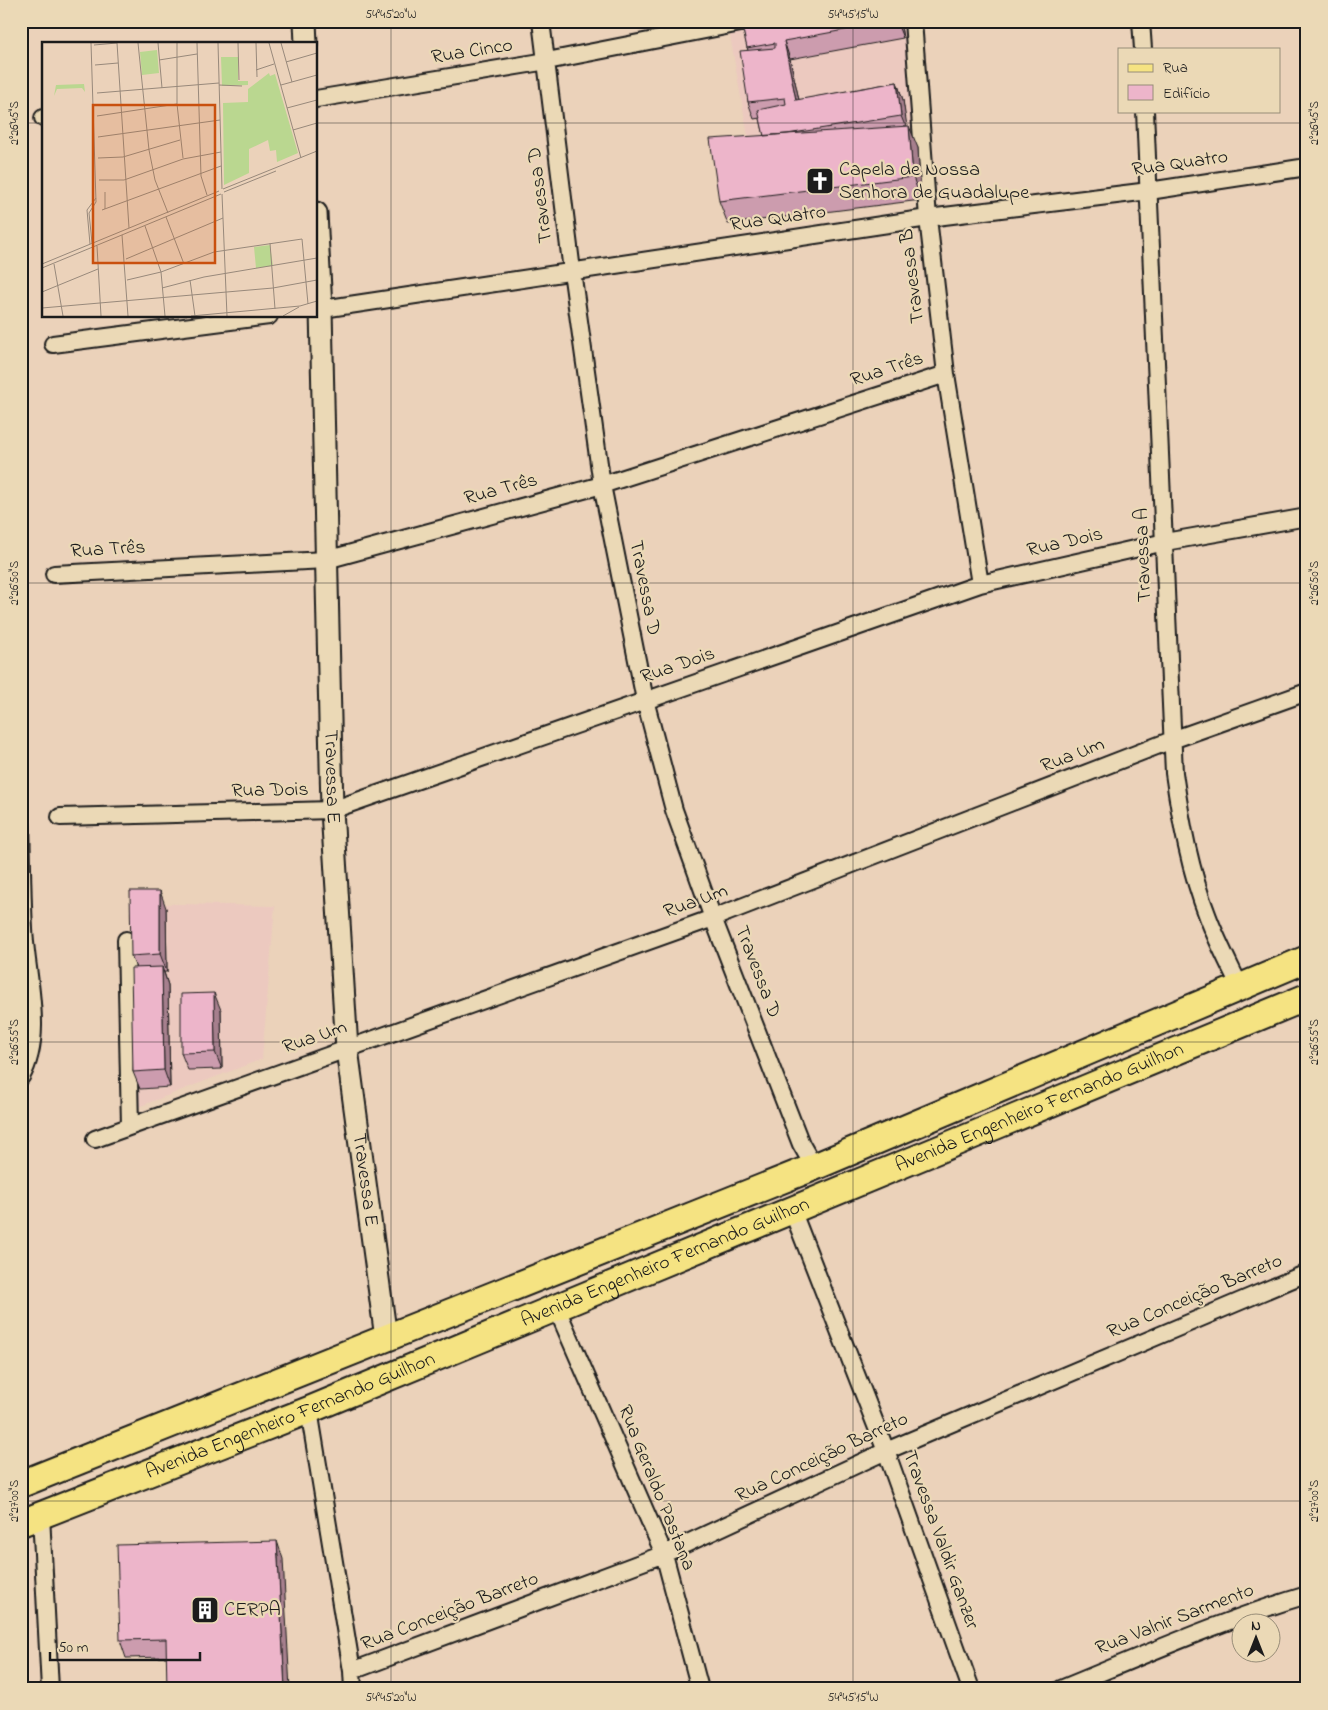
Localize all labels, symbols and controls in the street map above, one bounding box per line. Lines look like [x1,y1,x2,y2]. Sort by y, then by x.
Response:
text: 54°45'20"W [365,6,417,24]
text: 54°45'15"W [828,6,878,24]
street label: Rua Cinco [429,31,515,73]
inset map [42,42,318,318]
legend [1118,48,1280,112]
text: Rua [1163,57,1188,79]
text: Edifício [1163,83,1210,105]
text: 2°26'45"S [6,101,24,145]
text: 2°26'45"S [1306,101,1324,145]
street label: Rua Quatro [1130,143,1230,185]
street label: Travessa D [521,145,561,245]
place label: Capela de Nossa Senhora de Guadalupe [839,156,1029,208]
church icon: Capela de Nossa Senhora de Guadalupe [805,166,835,196]
street label: Rua Quatro [728,198,828,240]
street label: Travessa B [893,227,933,325]
street label: Rua Três [847,345,927,395]
street label: Rua Três [461,466,541,514]
street label: Travessa A [1128,507,1160,603]
street label: Rua Dois [1024,520,1106,566]
street label: Rua Três [70,534,146,566]
street label: Travessa D [621,538,667,638]
text: 2°26'50"S [6,561,24,605]
text: 2°26'50"S [1306,561,1324,605]
street label: Rua Dois [637,640,719,692]
street label: Travessa E [316,729,347,825]
street label: Rua Um [1037,731,1109,781]
street label: Rua Dois [231,776,309,806]
street label: Rua Um [660,877,732,927]
street label: Travessa D [726,922,788,1022]
street label: Rua Um [279,1013,351,1063]
text: 2°26'55"S [6,1019,24,1065]
text: 2°26'55"S [1306,1019,1324,1065]
street label: Avenida Engenheiro Fernando Guilhon [891,1035,1188,1180]
street label: Travessa E [344,1132,385,1229]
street label: Avenida Engenheiro Fernando Guilhon [517,1190,814,1335]
street label: Rua Conceição Barreto [1103,1247,1287,1347]
street label: Avenida Engenheiro Fernando Guilhon [141,1345,440,1487]
street label: Rua Geraldo Pastana [610,1401,702,1575]
street label: Rua Conceição Barreto [731,1405,913,1511]
street label: Travessa Valdir Ganzer [894,1447,986,1634]
text: 2°27'00"S [6,1480,24,1522]
text: 2°27'00"S [1306,1480,1324,1522]
street label: Rua Conceição Barreto [357,1565,543,1659]
street label: Rua Valnir Sarmento [1091,1576,1259,1664]
building icon: CERPA [190,1595,220,1625]
place label: CERPA [224,1596,281,1625]
north arrow [1230,1612,1280,1662]
text: N [1251,1616,1261,1637]
scale bar [50,1630,200,1662]
text: 50 m [58,1637,89,1659]
text: 54°45'20"W [365,1689,417,1707]
text: 54°45'15"W [828,1689,878,1707]

